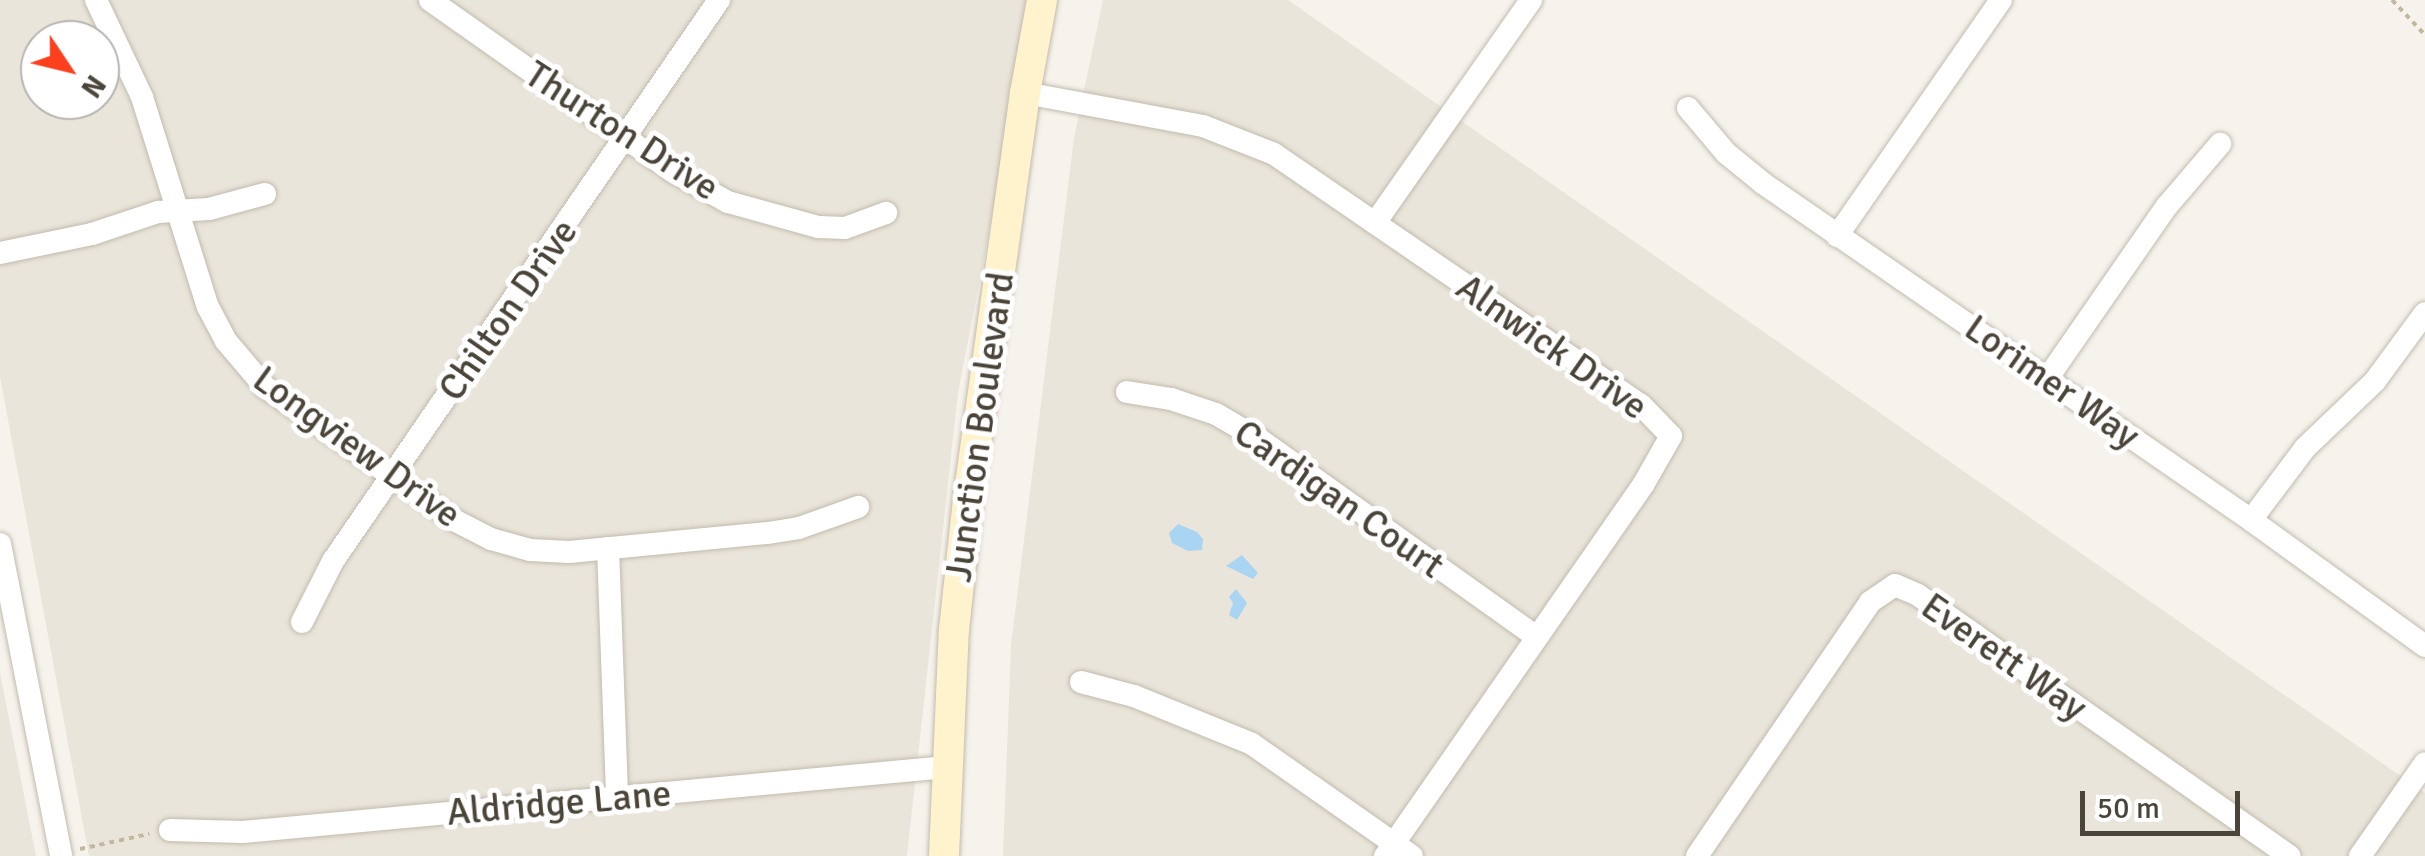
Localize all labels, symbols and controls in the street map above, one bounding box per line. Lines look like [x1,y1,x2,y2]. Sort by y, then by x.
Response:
north arrow [20,20,120,120]
street label: Thurton Drive [517,51,727,211]
text: N [73,68,112,104]
street label: Chilton Drive [429,210,587,410]
street label: Alnwick Drive [1448,264,1656,430]
street label: Junction Boulevard [936,269,1024,585]
street label: Lorimer Way [1956,305,2148,459]
street label: Longview Drive [244,356,470,538]
street label: Cardigan Court [1225,410,1453,588]
street label: Everett Way [1913,583,2095,731]
street label: Aldridge Lane [445,770,673,836]
scale bar [2085,771,2245,833]
text: 50 m [2097,790,2160,827]

